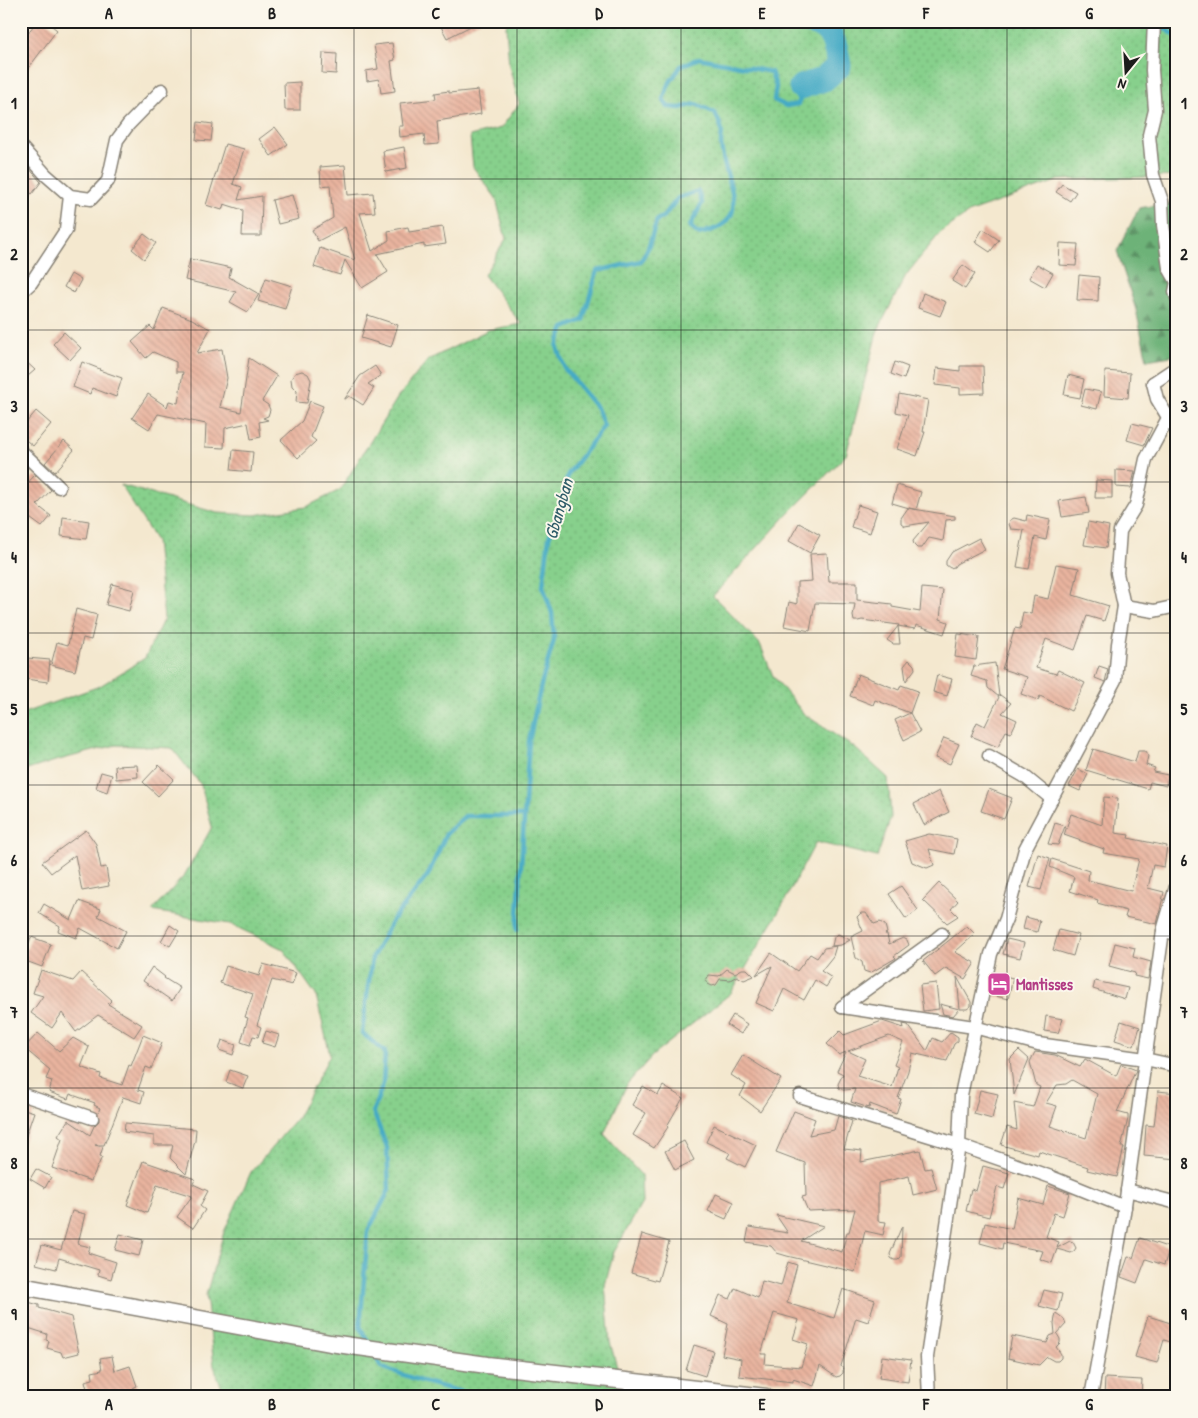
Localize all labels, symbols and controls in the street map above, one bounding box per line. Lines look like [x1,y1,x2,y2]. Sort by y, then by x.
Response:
text: A [105,2,113,24]
text: B [268,2,276,24]
text: C [432,2,441,24]
text: D [595,2,603,24]
text: E [758,2,766,24]
text: F [922,2,930,24]
text: G [1085,2,1093,24]
north arrow [1100,48,1150,98]
text: N [1115,74,1128,95]
text: 1 [11,92,17,114]
text: 1 [1181,92,1187,114]
text: 2 [10,243,18,265]
text: 2 [1180,243,1188,265]
text: 3 [10,395,18,417]
text: 3 [1180,395,1188,417]
water label: Gbangban [538,474,580,542]
text: 4 [11,546,17,568]
text: 4 [1181,546,1187,568]
text: 5 [11,698,18,720]
text: 5 [1181,698,1188,720]
text: 6 [11,849,18,871]
text: 6 [1181,849,1188,871]
hotel icon: Mantisses [986,971,1012,997]
place label: Mantisses [1016,973,1074,995]
text: 7 [9,1001,18,1023]
text: 7 [1179,1001,1188,1023]
text: 8 [11,1152,18,1174]
text: 8 [1181,1152,1188,1174]
text: 9 [11,1303,17,1325]
text: 9 [1181,1303,1187,1325]
text: A [105,1393,113,1415]
text: B [268,1393,276,1415]
text: C [432,1393,441,1415]
text: D [595,1393,603,1415]
text: E [758,1393,766,1415]
text: F [922,1393,930,1415]
text: G [1085,1393,1093,1415]

